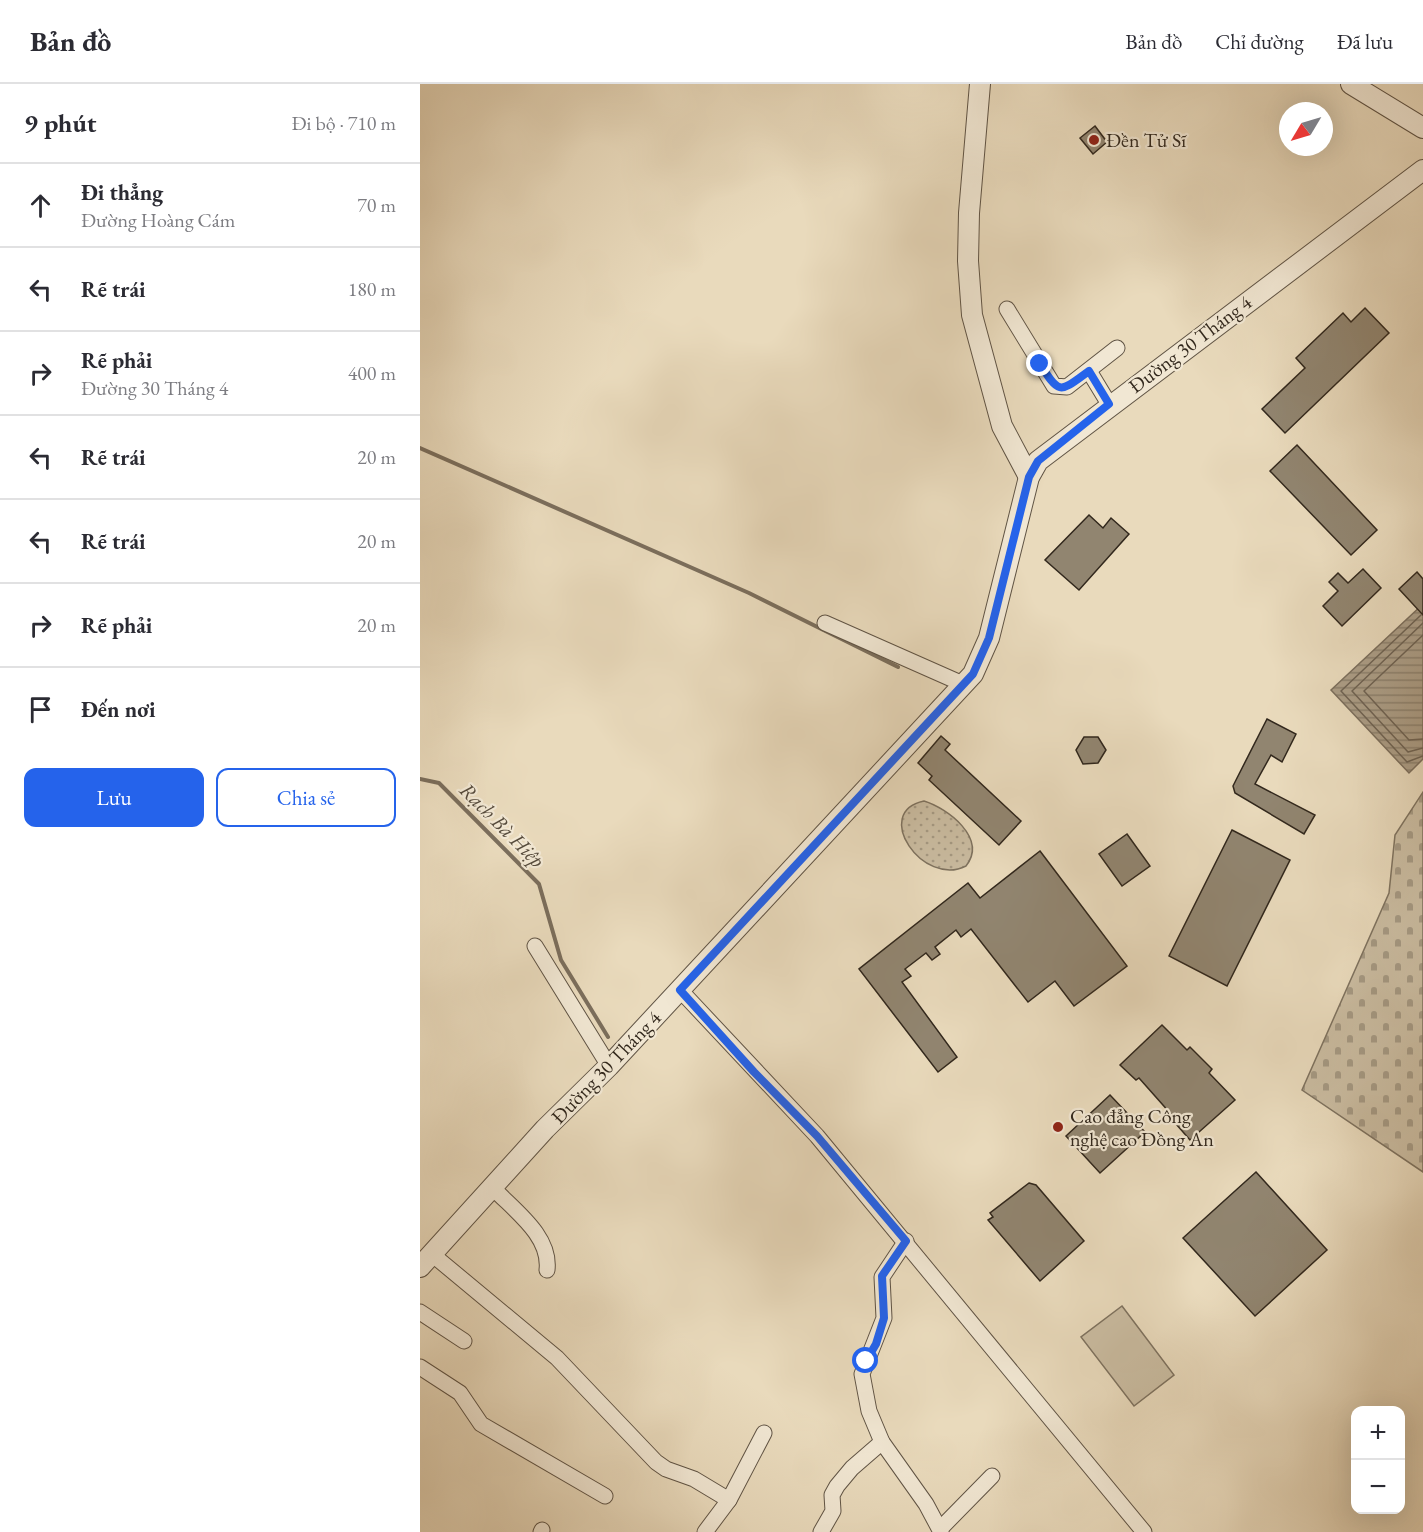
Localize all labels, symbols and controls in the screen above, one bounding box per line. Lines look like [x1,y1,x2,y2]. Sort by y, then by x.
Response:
text: Bản đồ [30,23,111,59]
text: Bản đồ [1125,28,1182,55]
text: Chỉ đường [1215,28,1304,55]
text: Đã lưu [1337,28,1393,55]
north arrow [1279,102,1333,156]
text: 9 phút [24,106,96,140]
text: Đi bộ · 710 m [291,110,396,136]
place label: Đền Tử Sĩ [1106,127,1187,153]
marker: Đền Tử Sĩ [1087,133,1101,147]
text: Đi thẳng [81,178,163,207]
icon: ahead [24,189,57,222]
text: 70 m [357,192,396,218]
text: Đường Hoàng Cám [81,207,235,233]
icon: left [24,273,57,306]
text: Rẽ trái [81,275,146,304]
text: 180 m [348,276,396,302]
street label: Đường 30 Tháng 4 [1123,289,1257,399]
text: Rẽ phải [81,346,152,375]
route end [1026,350,1052,376]
icon: right [24,357,57,390]
text: 400 m [348,360,396,386]
text: Đường 30 Tháng 4 [81,375,228,401]
icon: left [24,441,57,474]
text: Rẽ trái [81,443,146,472]
text: 20 m [357,444,396,470]
icon: left [24,525,57,558]
text: Rẽ trái [81,527,146,556]
text: 20 m [357,528,396,554]
icon: right [24,609,57,642]
text: Rẽ phải [81,611,152,640]
text: 20 m [357,612,396,638]
icon: arrive [24,693,57,726]
text: Đến nơi [81,695,156,724]
button: Lưu [24,768,204,827]
button: Chia sẻ [216,768,396,827]
water label: Rạch Bà Hiệp [454,776,551,874]
street label: Đường 30 Tháng 4 [545,1005,667,1129]
place label: Cao đẳng Công nghệ cao Đồng An [1070,1103,1214,1152]
marker: Cao đẳng Công nghệ cao Đồng An [1051,1120,1065,1134]
route start [852,1347,878,1373]
map controls [1351,1406,1405,1514]
button: + [1351,1406,1405,1460]
button: − [1351,1460,1405,1514]

